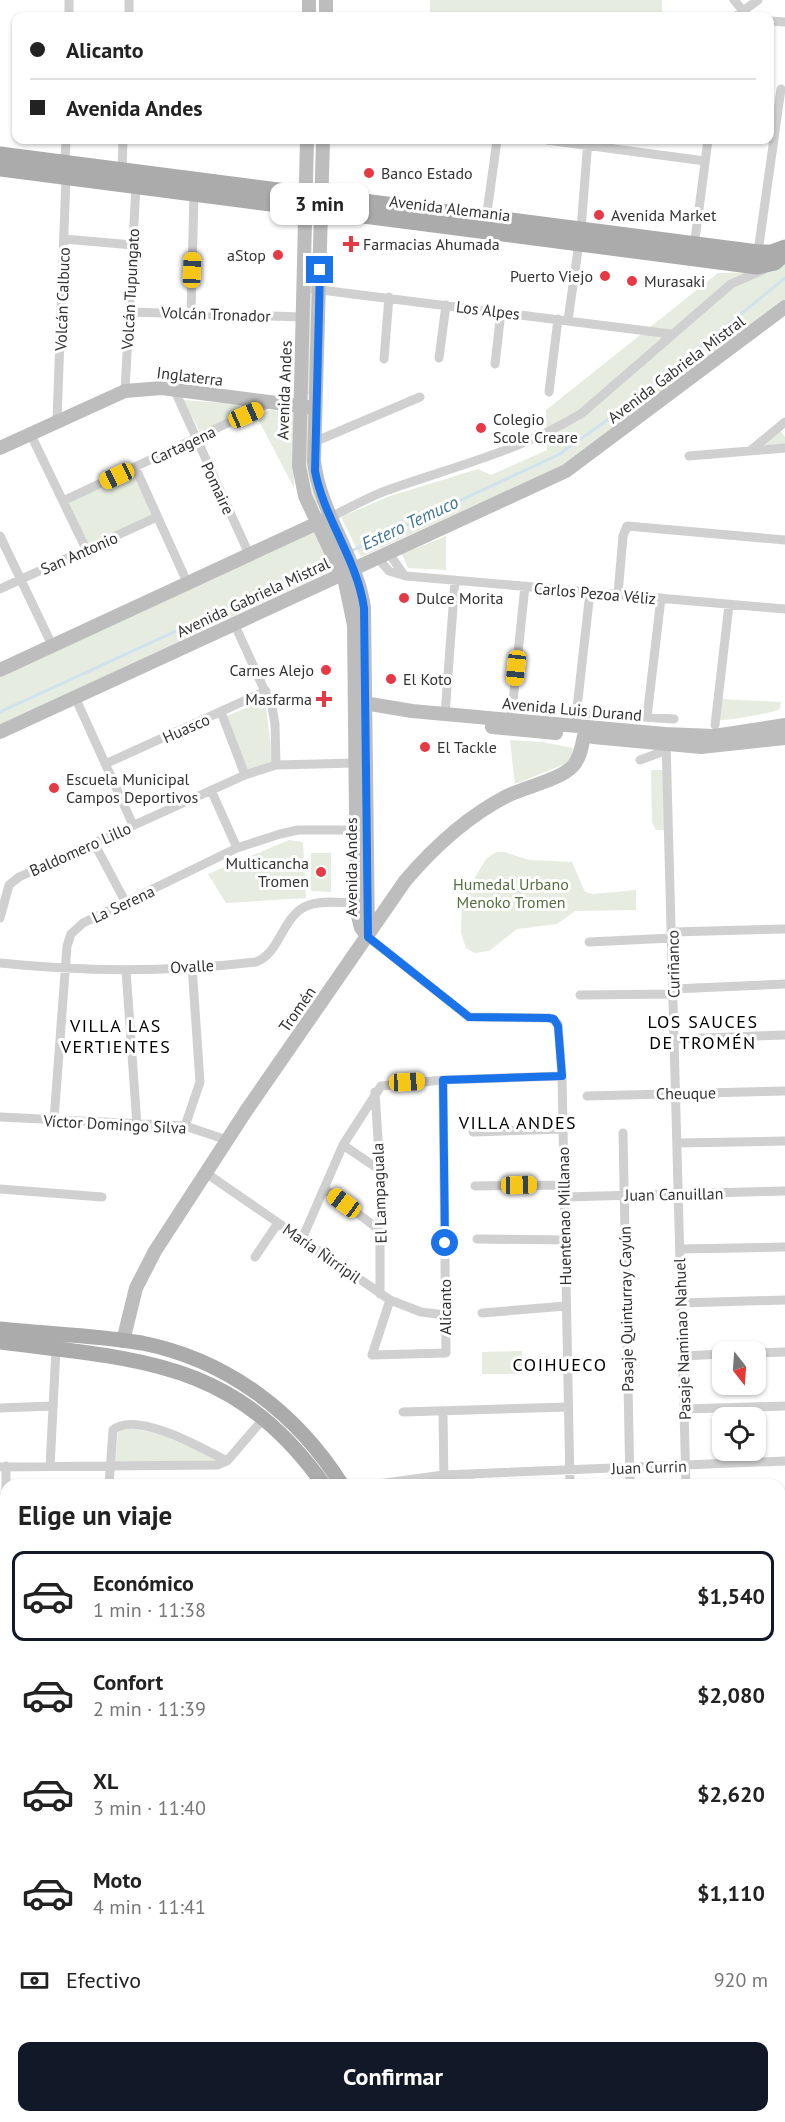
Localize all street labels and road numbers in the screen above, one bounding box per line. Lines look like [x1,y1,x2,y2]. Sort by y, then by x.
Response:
street label: Avenida Alemania [388,191,512,225]
street label: Volcán Tupungato [117,228,143,351]
street label: Volcán Calbuco [50,247,74,352]
street label: Los Alpes [455,296,521,324]
street label: Volcán Tronador [160,302,272,326]
street label: Avenida Gabriela Mistral [603,311,749,427]
street label: Avenida Andes [272,340,296,440]
street label: Inglaterra [156,362,224,390]
street label: Cartagena [147,421,219,469]
street label: Pomaire [197,459,239,517]
street label: San Antonio [37,527,121,579]
street label: Avenida Gabriela Mistral [173,553,333,641]
street label: Carlos Pezoa Véliz [533,578,657,608]
street label: Avenida Luis Durand [501,693,643,725]
street label: Huasco [159,709,213,747]
street label: Avenida Andes [341,817,361,917]
street label: Baldomero Lillo [26,818,134,880]
street label: La Serena [88,881,158,927]
street label: Curiñanco [662,930,684,998]
street label: Ovalle [170,955,214,977]
street label: Tromén [274,982,320,1036]
street label: Cheuque [656,1082,716,1104]
street label: Víctor Domingo Silva [42,1110,187,1138]
street label: El Lampaguala [367,1142,391,1244]
street label: Huentenao Millanao [553,1147,575,1285]
street label: Juan Canuillan [623,1183,724,1205]
street label: María Ñirripil [279,1219,365,1287]
street label: Pasaje Quinturray Cayún [615,1226,637,1392]
street label: Pasaje Naminao Nahuel [669,1257,695,1420]
street label: Alicanto [435,1279,455,1335]
street label: Juan Currin [610,1456,687,1478]

